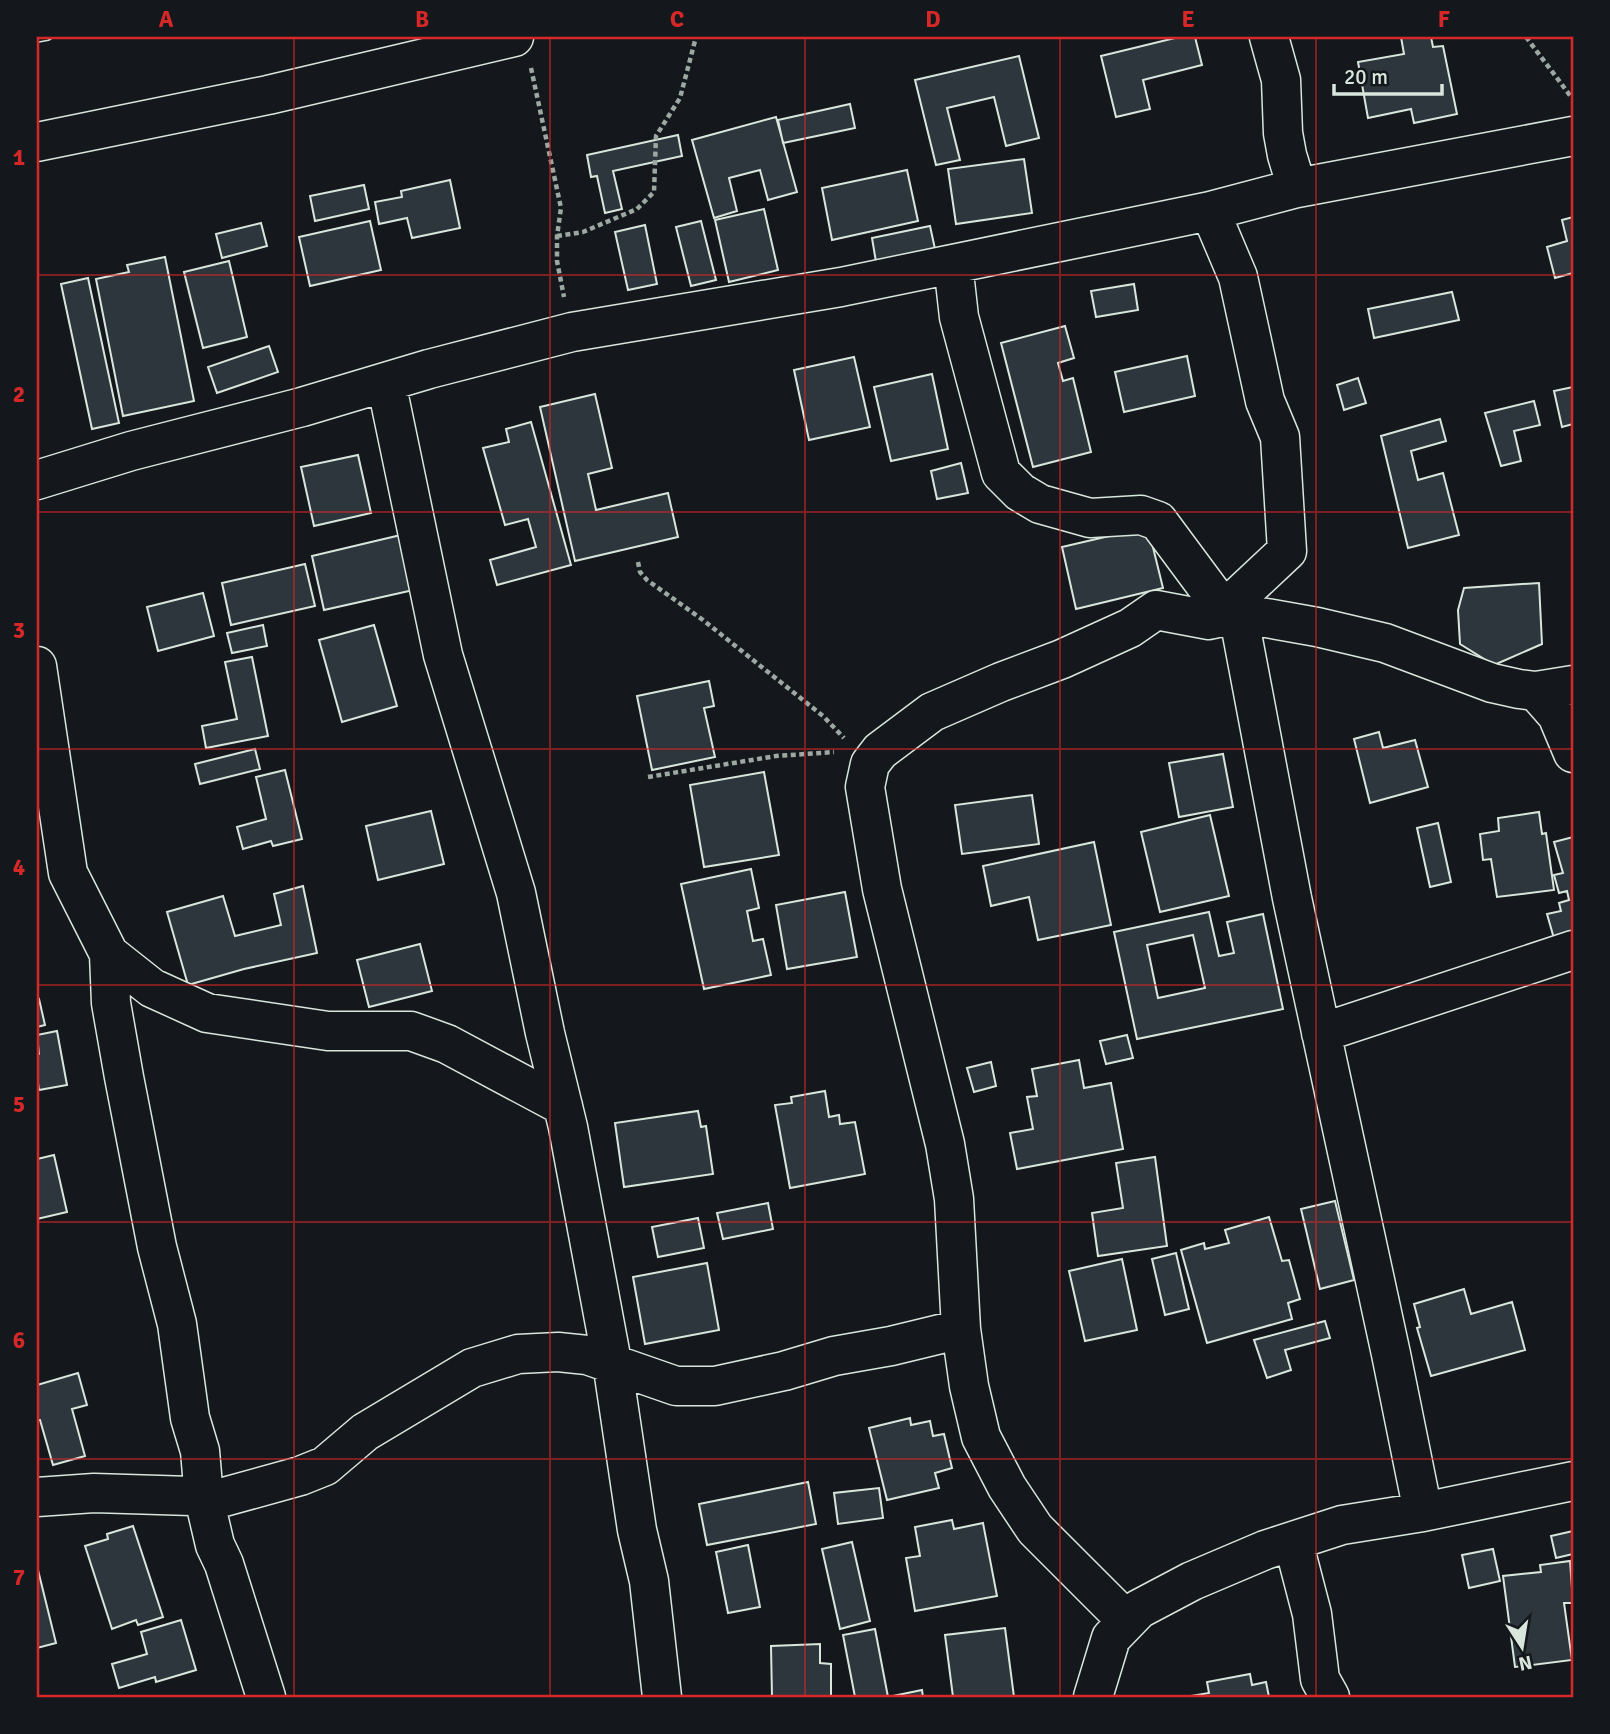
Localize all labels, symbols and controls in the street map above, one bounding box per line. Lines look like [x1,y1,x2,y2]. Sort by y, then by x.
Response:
text: A [159,5,174,34]
text: B [415,5,429,34]
text: C [670,5,684,34]
text: D [925,5,941,34]
text: E [1181,5,1195,34]
text: F [1438,5,1450,34]
scale bar [1334,52,1442,96]
text: 20 m [1344,64,1388,90]
text: 1 [13,143,25,172]
text: 2 [13,380,25,409]
text: 3 [13,616,25,645]
text: 4 [13,853,25,882]
text: 5 [13,1090,25,1119]
text: 6 [13,1326,25,1355]
text: 7 [13,1563,25,1592]
north arrow [1488,1612,1558,1682]
text: N [1516,1650,1534,1676]

